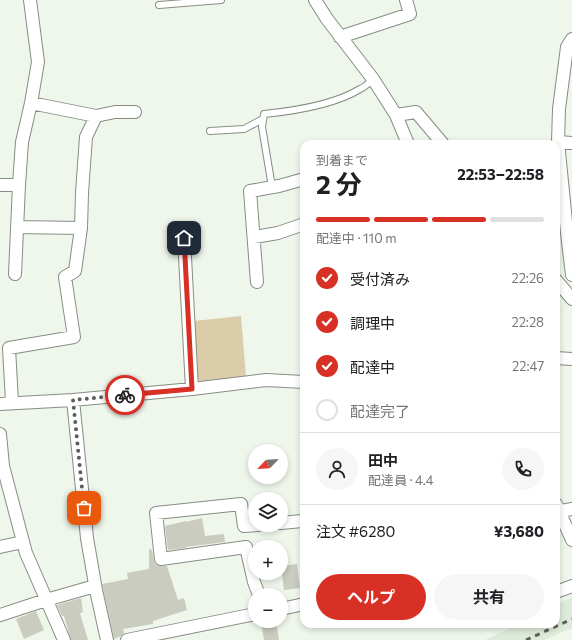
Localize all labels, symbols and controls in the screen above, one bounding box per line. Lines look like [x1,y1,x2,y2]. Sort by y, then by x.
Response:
text: 到着まで [316,152,368,168]
text: 22:53–22:58 [457,165,544,183]
text: 2 分 [316,168,362,199]
pin [167,221,201,255]
icon: home [173,227,195,249]
text: 配達中 · 110 m [316,230,396,246]
icon: check [316,267,338,289]
text: 受付済み [350,270,410,288]
text: 22:26 [511,270,544,286]
icon: check [316,311,338,333]
text: 調理中 [350,314,395,332]
text: 22:28 [511,314,544,330]
icon: check [316,355,338,377]
text: 配達中 [350,358,395,376]
text: 22:47 [512,358,544,374]
courier [105,375,145,415]
icon: bike [114,384,136,406]
text: 配達完了 [350,402,410,420]
north arrow [248,444,288,484]
map controls [248,444,288,628]
button: person [316,448,358,490]
button: phone [502,448,544,490]
text: 田中 [368,451,398,469]
text: 配達員 · 4.4 [368,472,433,488]
pin [67,491,101,525]
button: layers [248,492,288,532]
icon: bag [73,497,95,519]
text: 注文 #6280 [316,522,395,540]
text: ¥3,680 [494,522,544,540]
button: + [248,540,288,580]
button: ヘルプ [316,574,426,620]
button: 共有 [434,574,544,620]
button: − [248,588,288,628]

